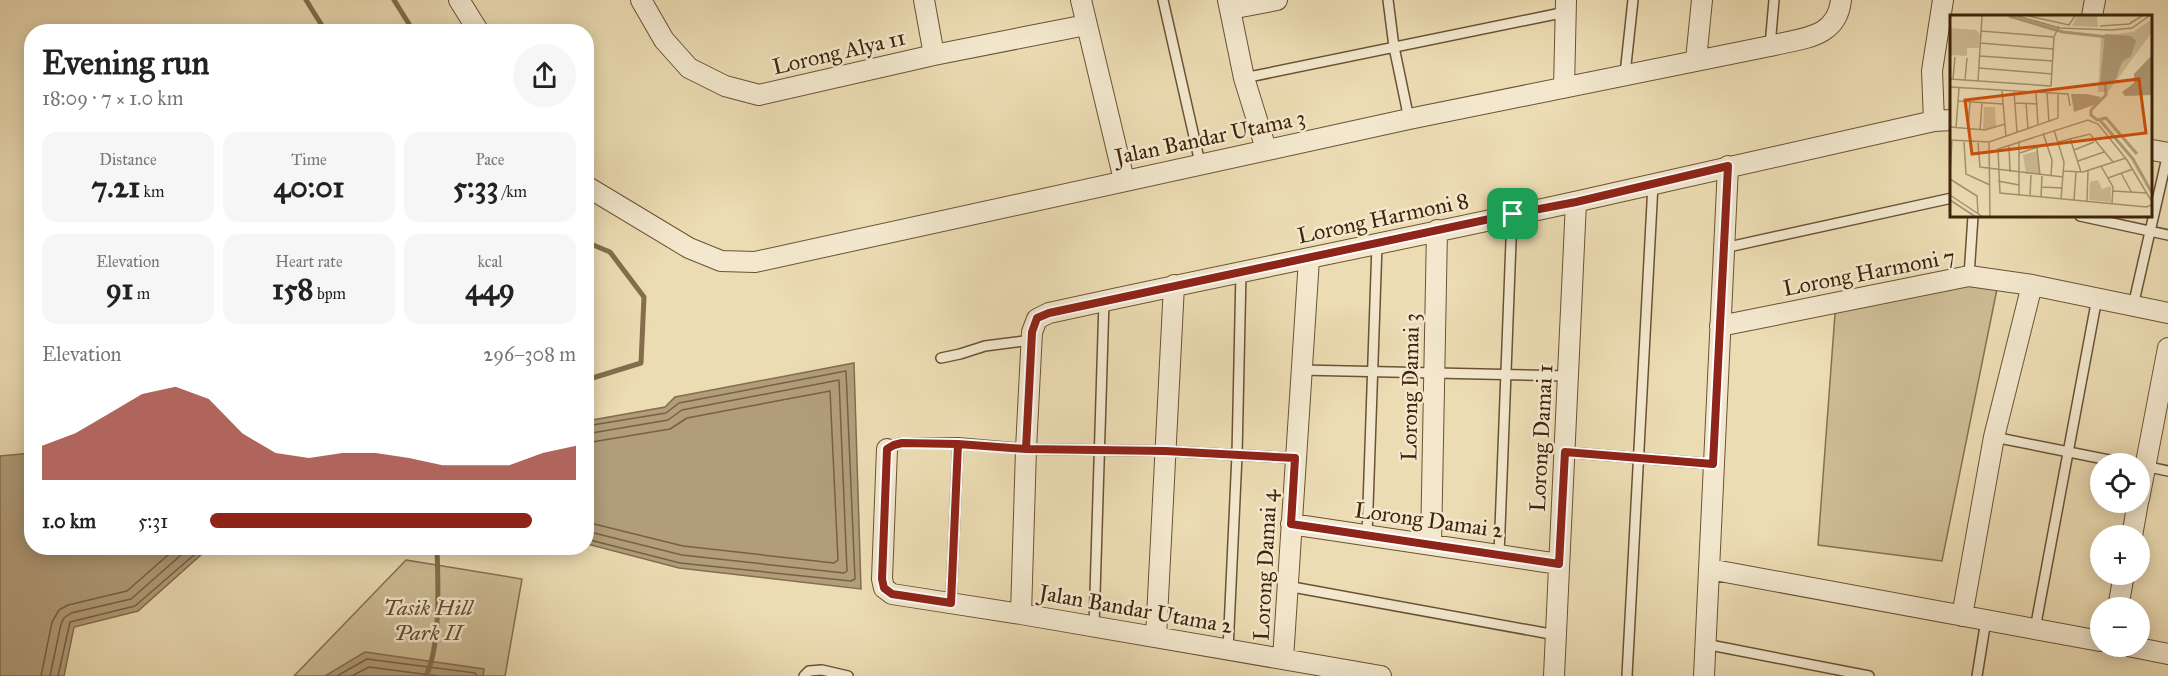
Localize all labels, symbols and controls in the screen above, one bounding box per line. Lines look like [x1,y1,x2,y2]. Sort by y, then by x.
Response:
inset map [1950,15,2153,218]
street label: Lorong Alya 11 [770,24,908,80]
text: Evening run [42,43,209,83]
button: share [513,44,576,107]
text: 18:09 · 7 × 1.0 km [42,86,183,110]
street label: Jalan Bandar Utama 3 [1110,104,1308,171]
text: Distance [99,150,157,169]
text: Time [291,150,327,169]
text: Pace [475,150,505,169]
text: 7.21 [92,169,140,205]
text: 40:01 [274,169,344,205]
text: 5:33 [453,169,498,205]
text: km [140,182,164,201]
text: /km [498,182,527,201]
street label: Lorong Harmoni 8 [1295,187,1471,249]
pin [1487,188,1538,239]
icon: arrive [1496,197,1529,230]
street label: Lorong Harmoni 7 [1781,242,1957,302]
text: Elevation [96,252,160,271]
text: Heart rate [275,252,343,271]
text: kcal [477,252,503,271]
text: 91 [106,271,133,307]
text: 158 [272,271,313,307]
text: 449 [465,271,515,307]
text: m [133,284,150,303]
text: bpm [313,284,346,303]
street label: Lorong Damai 3 [1395,313,1425,461]
text: Elevation [42,342,121,366]
text: 296–308 m [483,342,576,366]
street label: Lorong Damai 1 [1524,364,1558,512]
map controls [2090,453,2150,657]
button: locate [2090,453,2150,513]
street label: Lorong Damai 4 [1248,488,1282,641]
street label: Lorong Damai 2 [1353,496,1505,544]
text: 1.0 km [42,509,96,533]
text: 5:31 [138,509,168,533]
button: + [2090,525,2150,585]
street label: Jalan Bandar Utama 2 [1035,578,1235,639]
park label: Tasik Hill Park II [383,594,475,646]
button: − [2090,597,2150,657]

